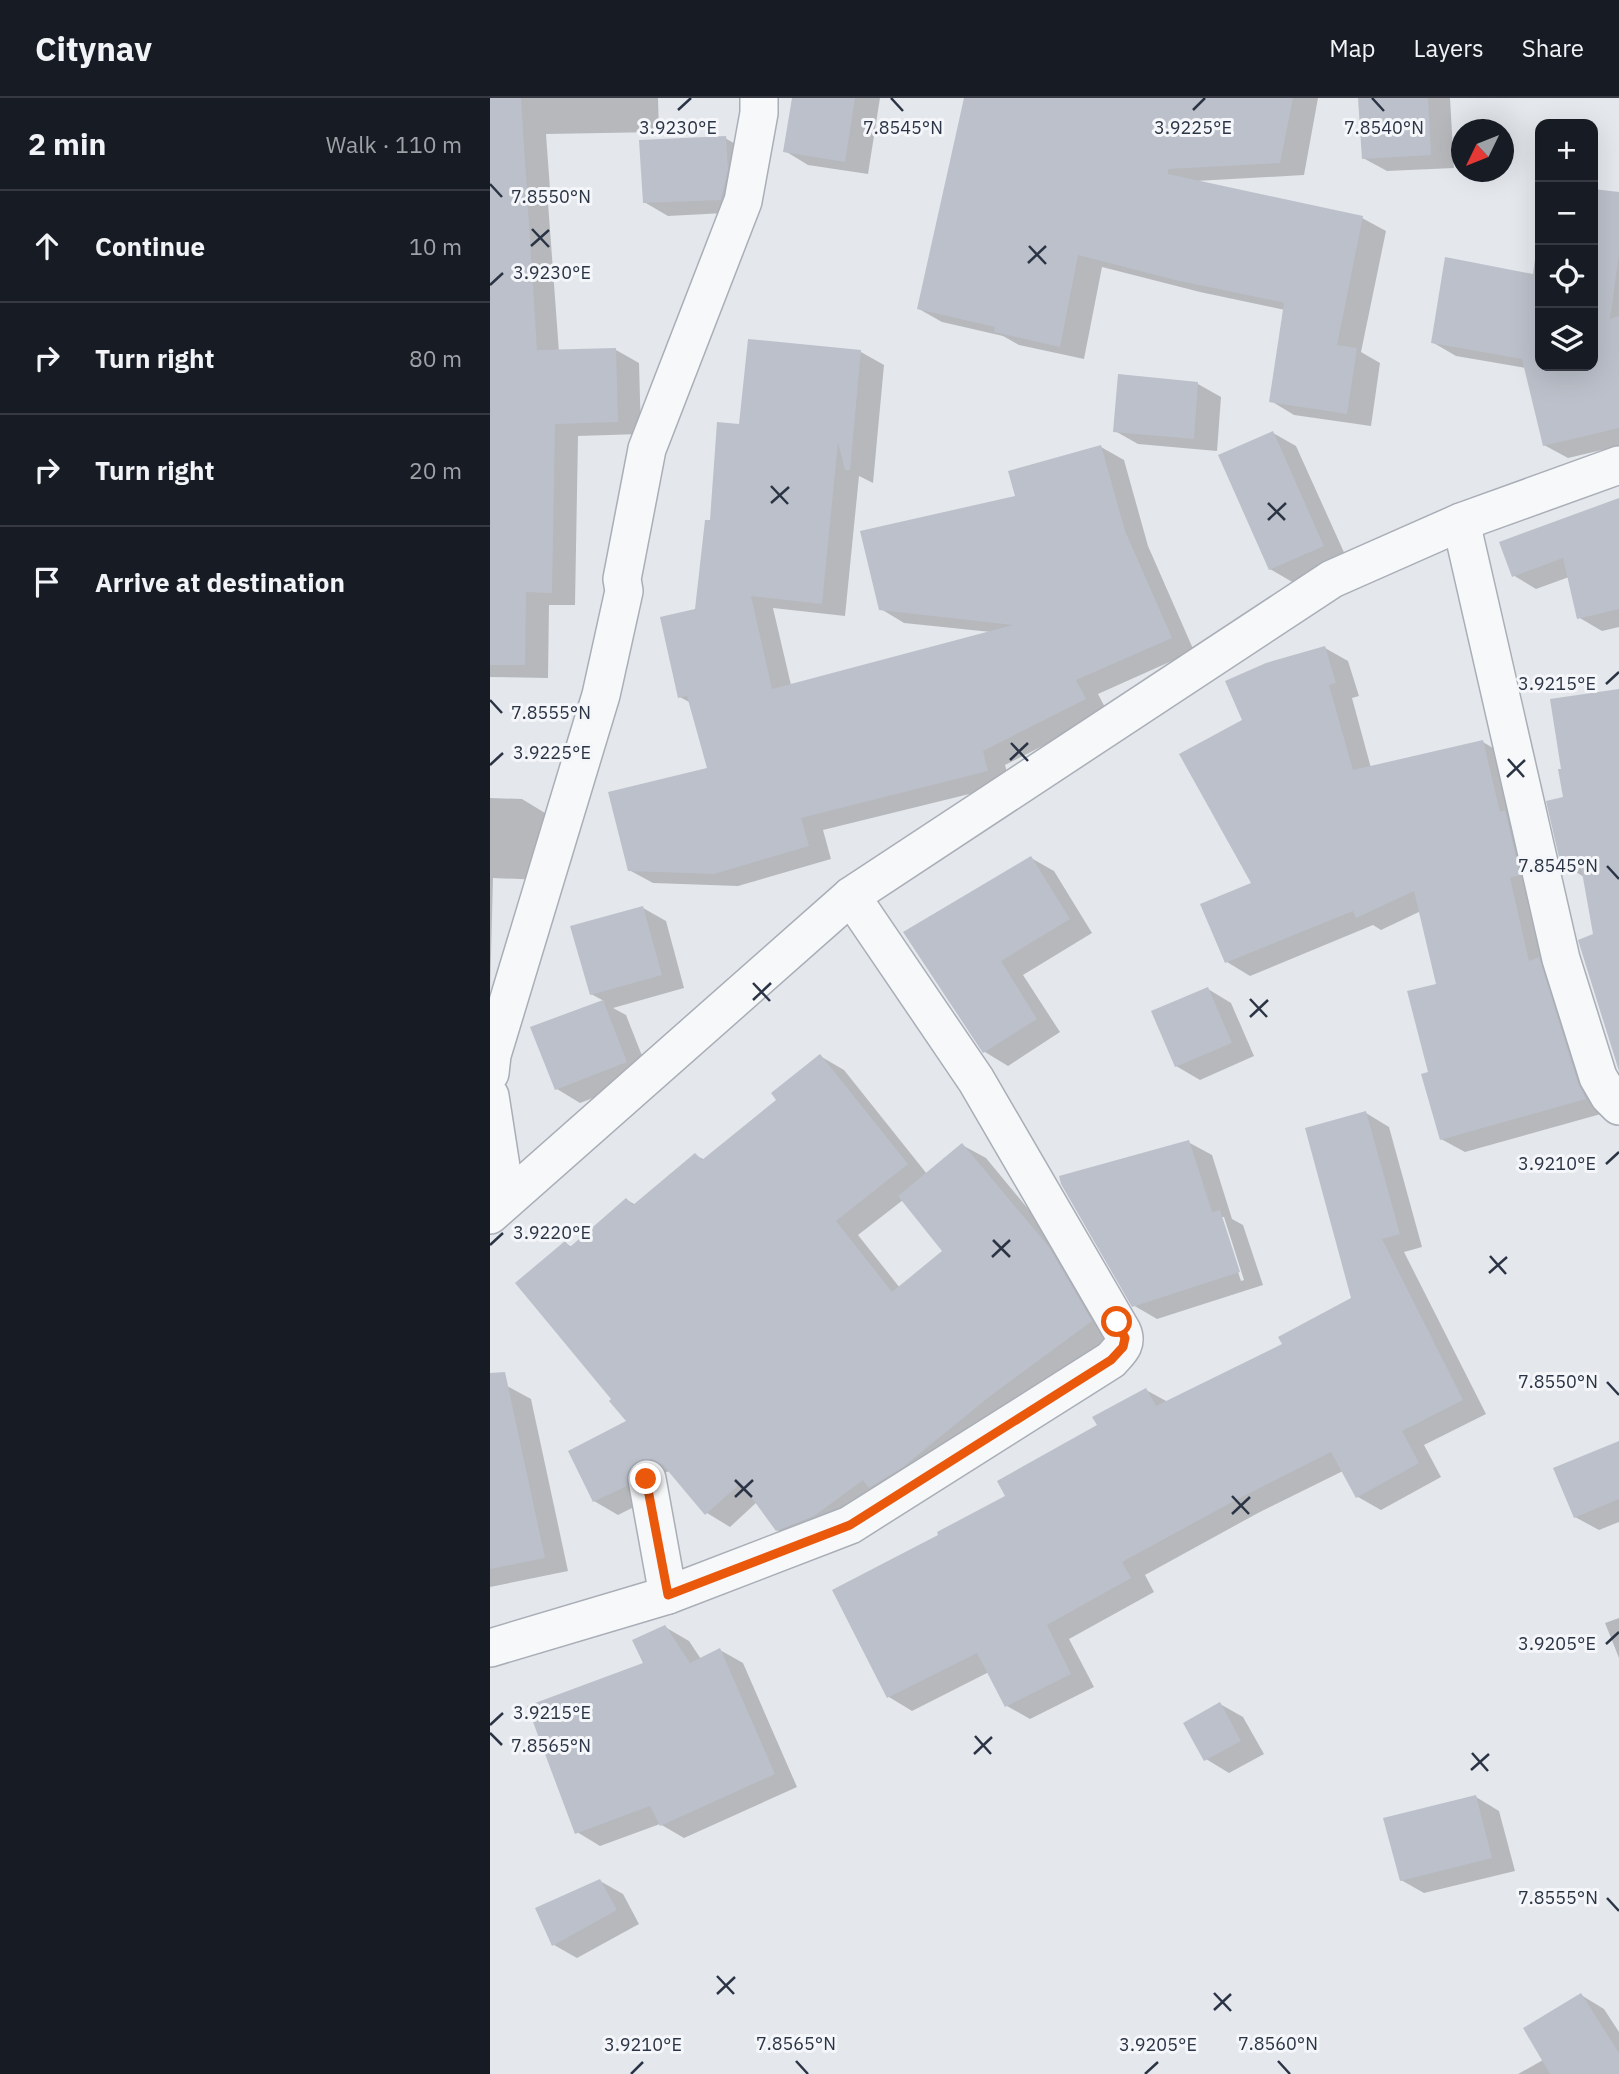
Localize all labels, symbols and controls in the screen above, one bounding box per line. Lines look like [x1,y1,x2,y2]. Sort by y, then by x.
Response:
text: Citynav [35,27,152,70]
text: Map [1329,32,1376,64]
text: Layers [1414,32,1484,64]
text: Share [1522,32,1584,64]
text: 3.9230°E [639,116,717,139]
text: 7.8545°N [863,116,943,139]
text: 3.9225°E [1154,116,1232,139]
text: 7.8540°N [1344,116,1424,139]
north arrow [1451,119,1514,182]
map controls [1535,119,1598,371]
button: + [1535,119,1598,182]
text: 2 min [28,124,106,163]
text: Walk · 110 m [326,129,462,159]
button: − [1535,182,1598,245]
text: 7.8550°N [511,185,591,208]
icon: ahead [28,227,66,265]
text: Continue [95,229,205,263]
text: 10 m [409,231,462,261]
button: locate [1535,245,1598,308]
text: 3.9230°E [513,261,591,284]
button: layers [1535,308,1598,371]
icon: right [28,339,66,377]
text: Turn right [95,341,214,375]
text: 80 m [409,343,462,373]
icon: right [28,451,66,489]
text: Turn right [95,453,214,487]
text: 20 m [409,455,462,485]
icon: arrive [28,563,66,601]
text: Arrive at destination [95,565,345,599]
text: 3.9215°E [1518,672,1596,695]
text: 7.8555°N [511,701,591,724]
text: 3.9225°E [513,741,591,764]
text: 7.8545°N [1518,854,1598,877]
text: 3.9210°E [1518,1152,1596,1175]
text: 3.9220°E [513,1221,591,1244]
route start [1101,1306,1132,1337]
text: 7.8550°N [1518,1370,1598,1393]
route end [630,1463,661,1494]
text: 3.9205°E [1518,1632,1596,1655]
text: 3.9215°E [513,1701,591,1724]
text: 7.8565°N [511,1734,591,1757]
text: 7.8555°N [1518,1886,1598,1909]
text: 7.8565°N [756,2032,836,2055]
text: 7.8560°N [1238,2032,1318,2055]
text: 3.9210°E [604,2033,682,2056]
text: 3.9205°E [1119,2033,1197,2056]

